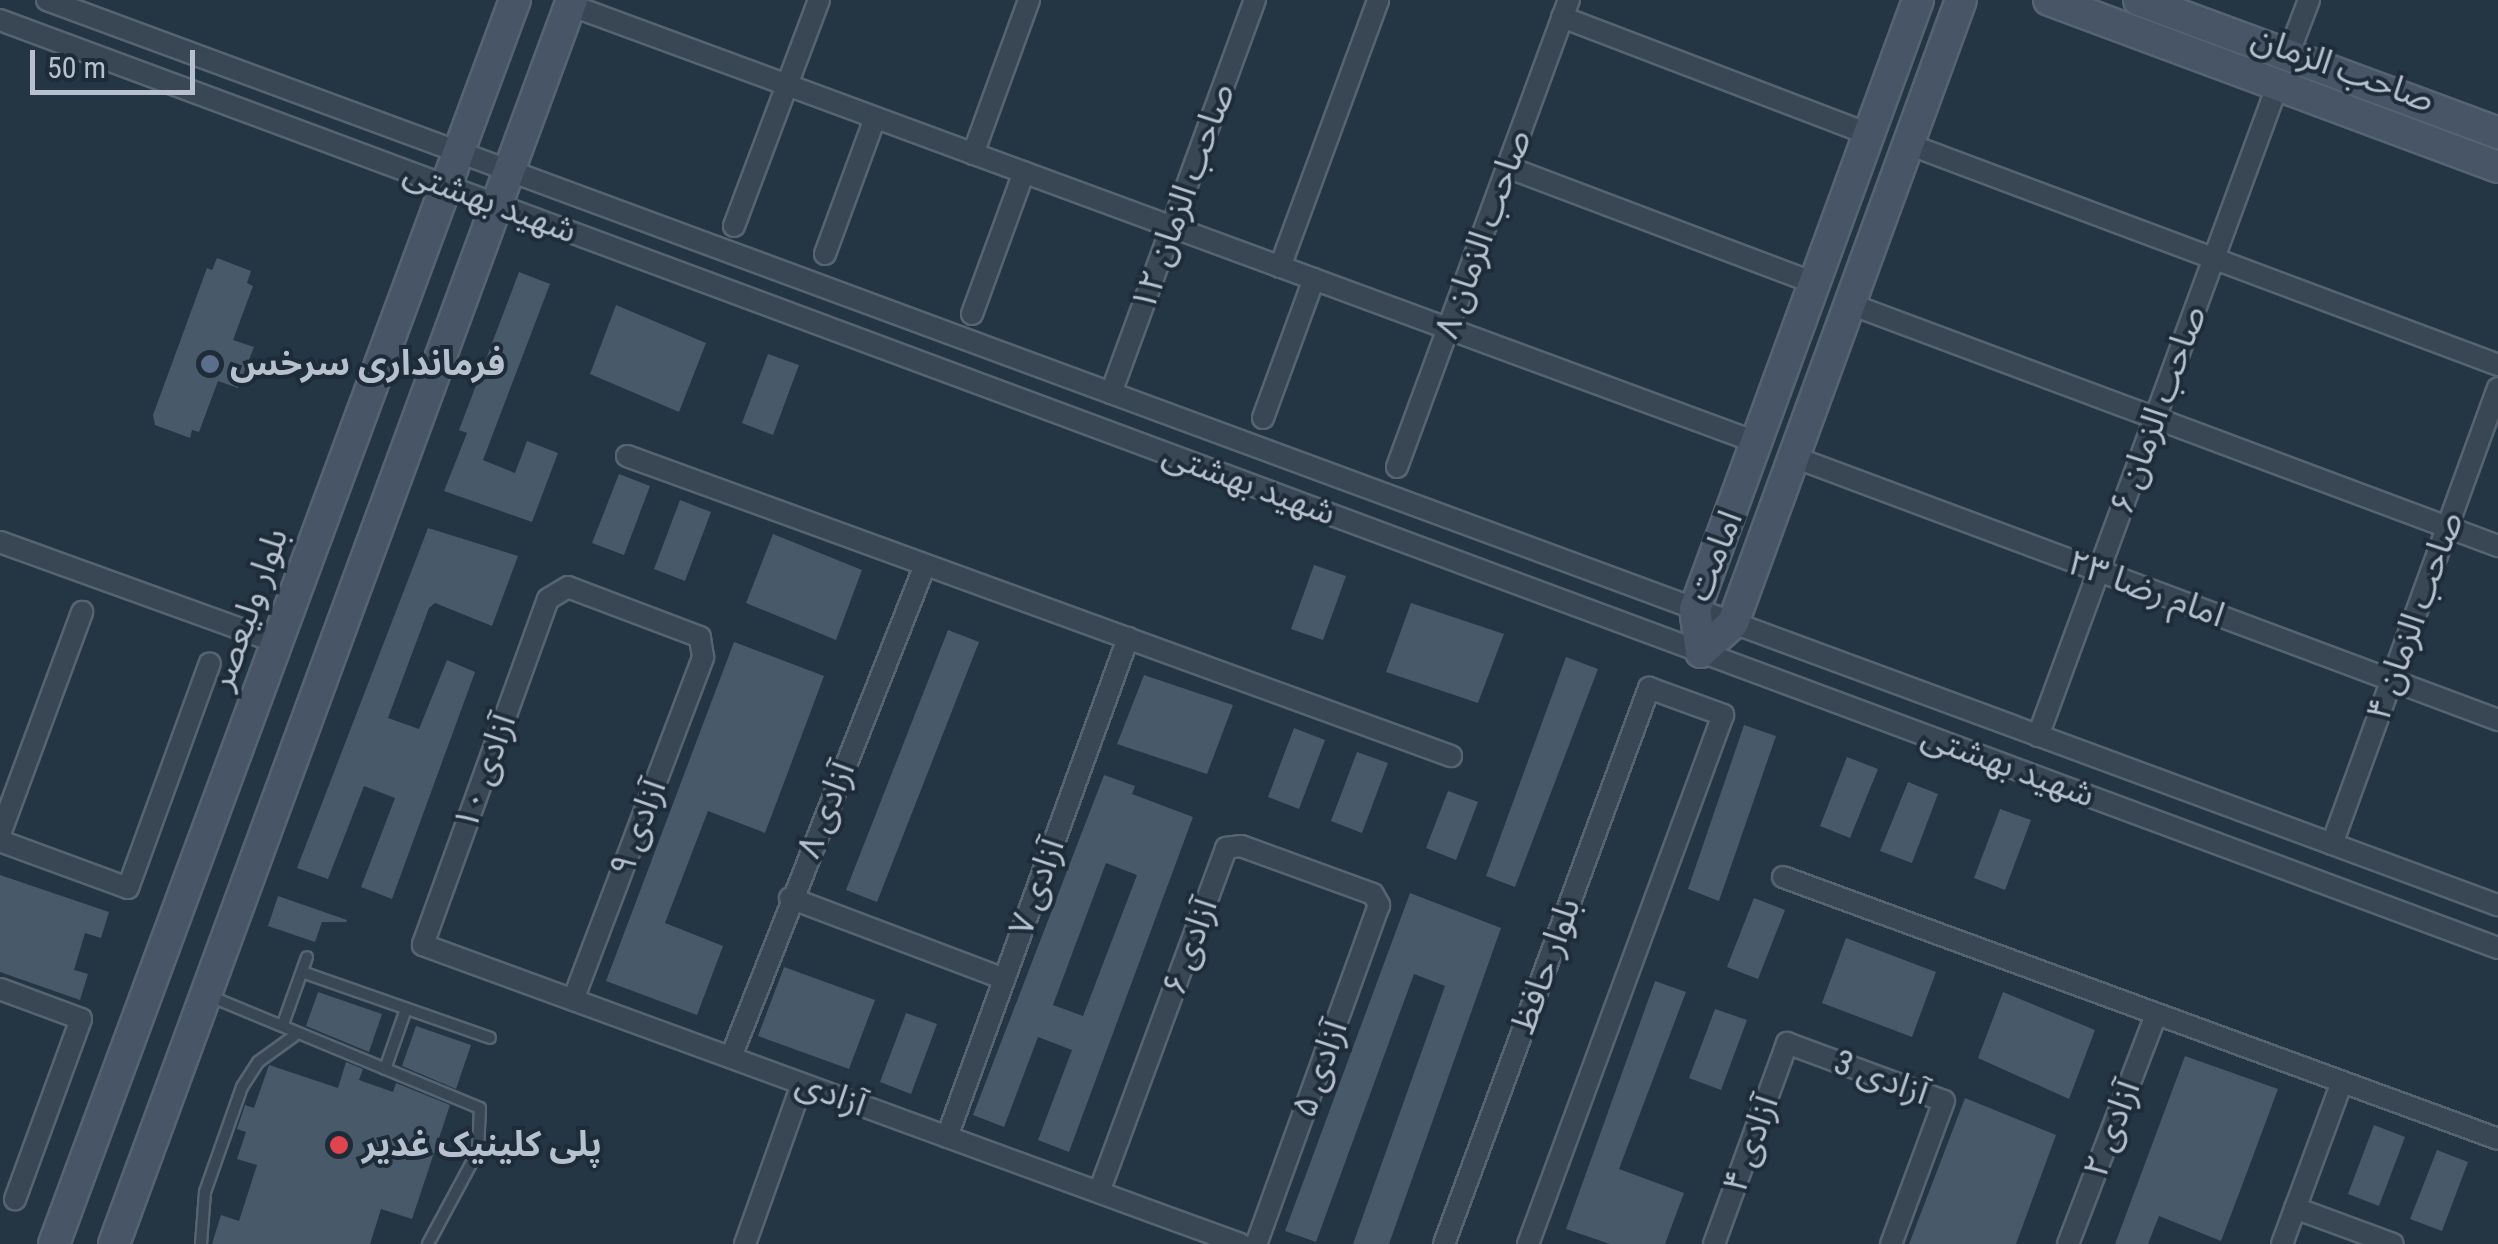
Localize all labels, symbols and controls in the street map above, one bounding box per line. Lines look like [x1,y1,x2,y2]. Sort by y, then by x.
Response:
street label: صاحب الزمان [2246,17,2440,121]
scale bar [35,30,200,92]
text: 50 m [47,50,106,85]
street label: صاحب الزمان ۱۲ [1122,77,1244,317]
street label: صاحب الزمان ۸ [1426,124,1540,344]
street label: شهید بهشتی [398,151,582,253]
street label: صاحب الزمان ۶ [2101,300,2215,520]
place label: فرمانداری سرخس [230,343,505,385]
marker: فرمانداری سرخس [199,353,221,375]
street label: شهید بهشتی [1157,433,1341,535]
street label: امامت [1678,505,1752,607]
street label: صاحب الزمان ۴ [2358,506,2472,726]
street label: بلوار ولیعصر [200,523,298,695]
street label: امام رضا ۲۳ [2062,541,2230,637]
street label: آزادی ۱۰ [445,708,525,836]
street label: شهید بهشتی [1916,715,2100,817]
street label: آزادی ۸ [788,756,864,864]
street label: آزادی ۹ [600,774,676,882]
street label: آزادی ۷ [1000,833,1074,941]
street label: بلوار حافظ [1502,892,1590,1040]
street label: آزادی ۶ [1153,893,1227,1001]
street label: آزادی ۵ [1283,1015,1357,1123]
street label: آزادی 3 [1828,1042,1934,1114]
street label: آزادی [790,1062,872,1126]
street label: آزادی ۲ [2074,1075,2150,1183]
street label: آزادی ۴ [1714,1090,1788,1198]
place label: پلی کلینیک غدیر [362,1124,602,1166]
marker: پلی کلینیک غدیر [326,1132,352,1158]

